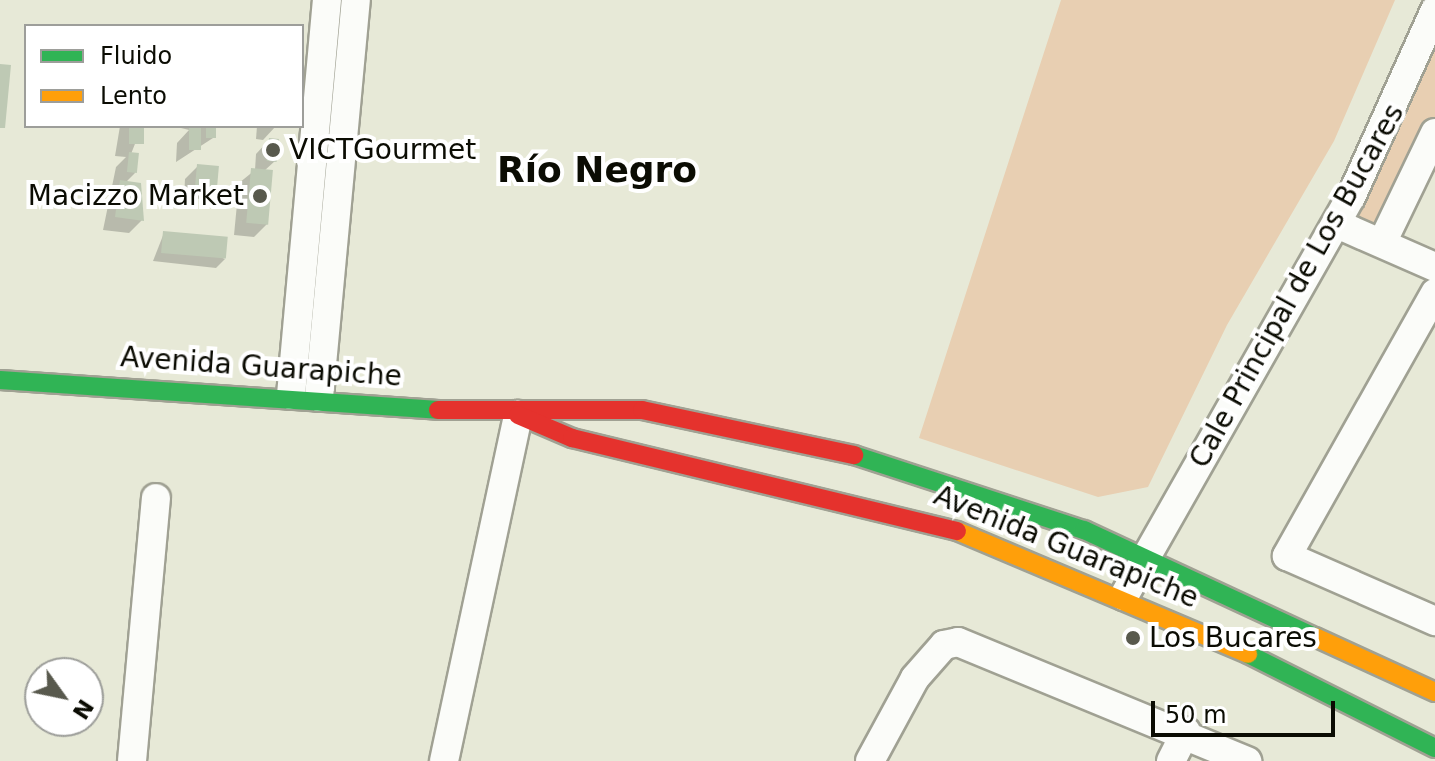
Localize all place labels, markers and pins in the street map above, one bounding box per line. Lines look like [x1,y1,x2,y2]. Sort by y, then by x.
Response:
place label: VICTGourmet [289,133,476,167]
marker: VICTGourmet [264,141,282,159]
place label: Macizzo Market [28,179,244,213]
marker: Macizzo Market [251,187,269,205]
place label: Los Bucares [1149,621,1317,655]
marker: Los Bucares [1124,629,1142,647]

